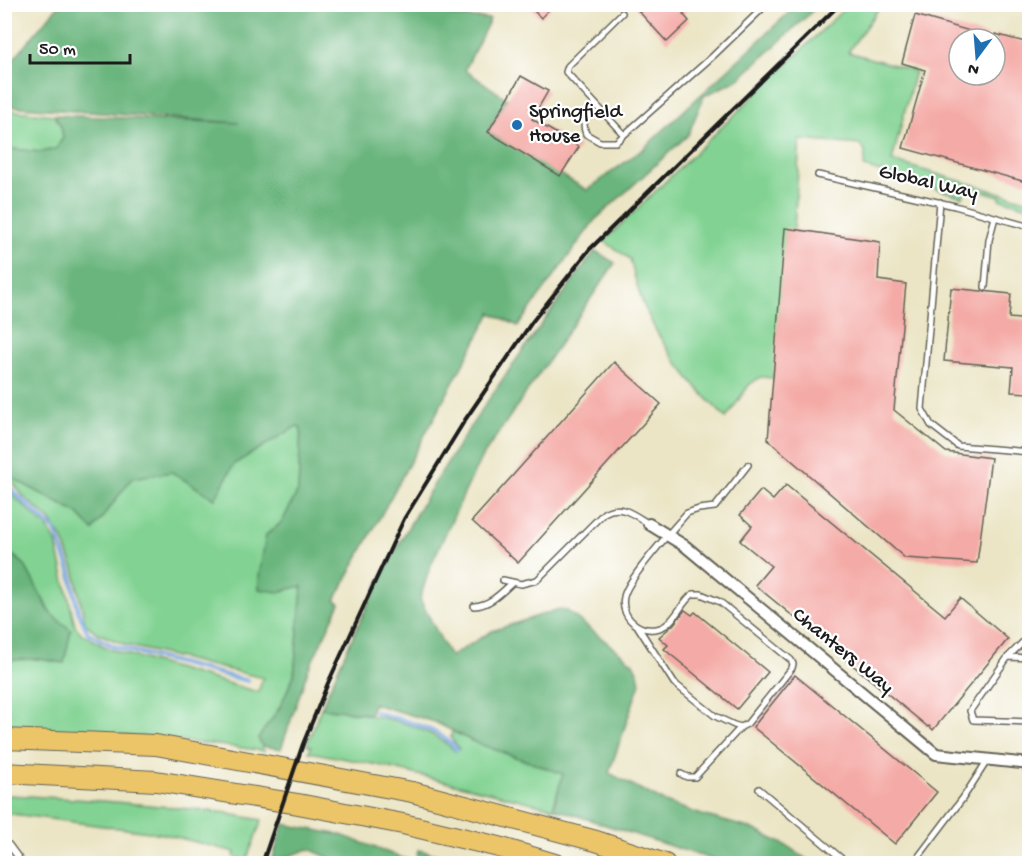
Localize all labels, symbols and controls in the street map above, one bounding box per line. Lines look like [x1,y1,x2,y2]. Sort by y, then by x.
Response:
scale bar [30,27,130,65]
north arrow [947,27,1007,87]
text: 50 m [39,40,76,61]
text: N [966,57,981,79]
place label: Springfield House [529,101,623,150]
marker: Springfield House [510,118,524,132]
street label: Global Way [876,160,980,208]
street label: Chanters Way [786,603,898,701]

